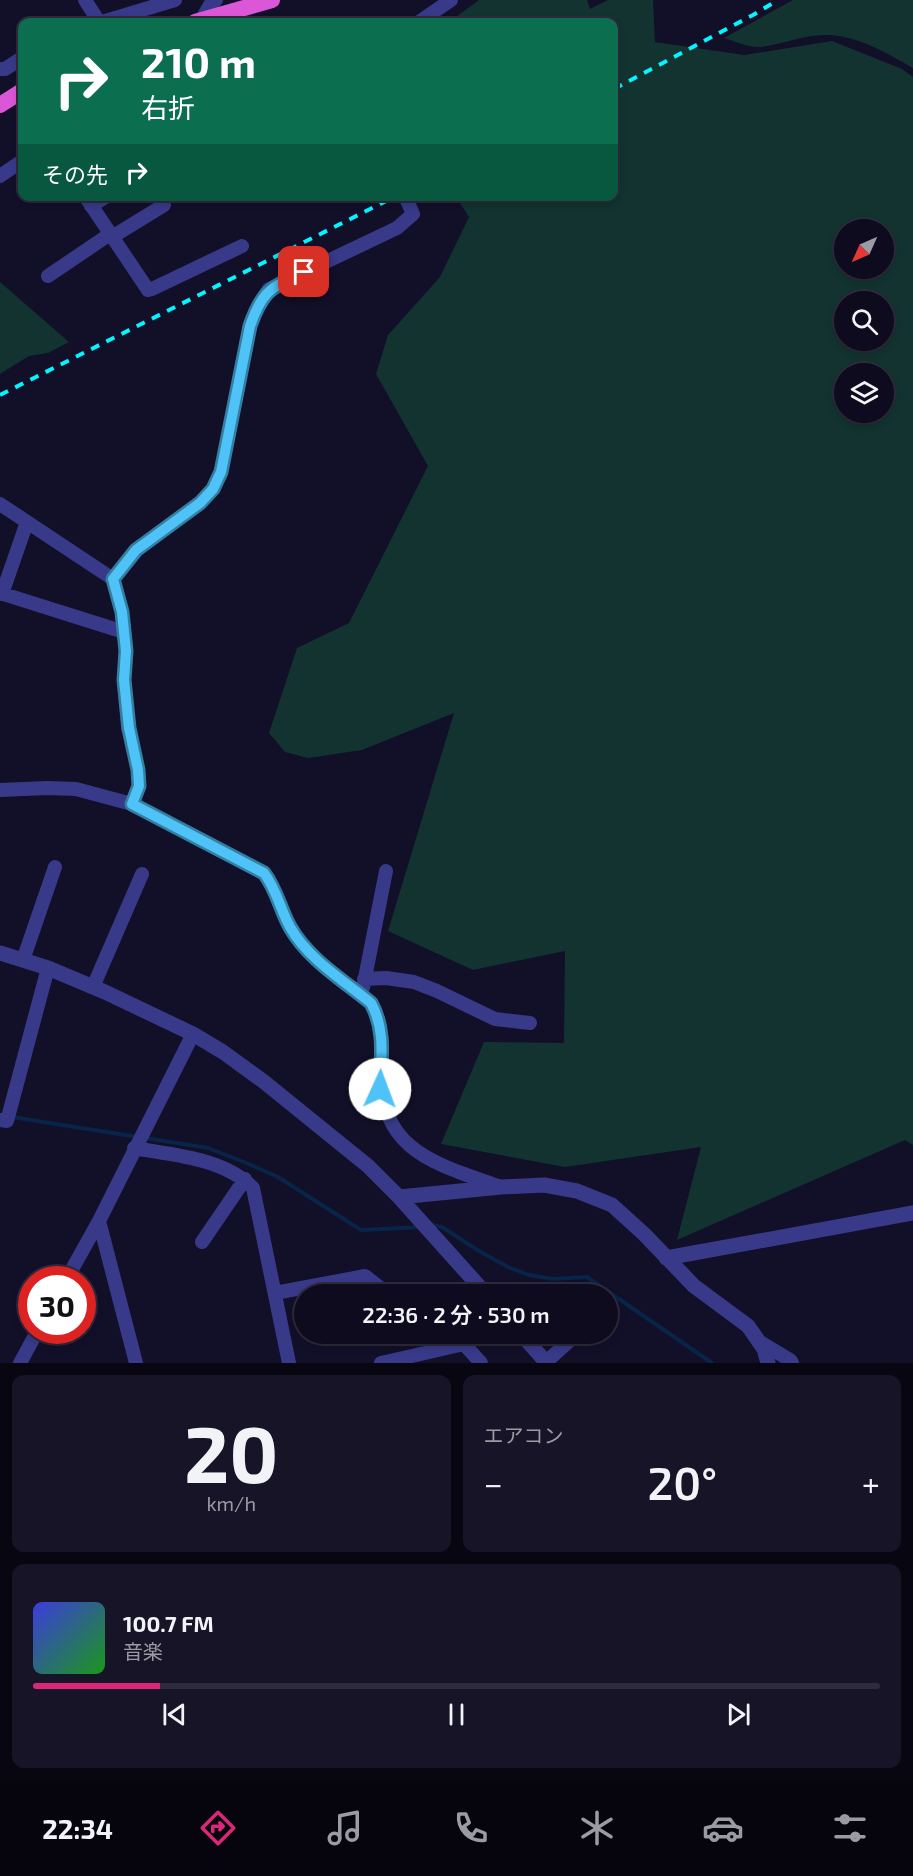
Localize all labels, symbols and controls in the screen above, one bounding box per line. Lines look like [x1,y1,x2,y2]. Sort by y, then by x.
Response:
text: 210 m [141,36,256,86]
icon: right [42,42,120,120]
text: 右折 [141,91,195,123]
icon: right [120,156,153,189]
text: その先 [42,161,108,187]
north arrow [834,219,894,279]
map controls [834,219,894,423]
pin [278,246,329,297]
icon: arrive [287,255,320,288]
button: search [834,291,894,351]
button: layers [834,363,894,423]
position arrow [348,1057,412,1121]
speed limit sign: 30 [18,1266,96,1344]
text: 22:36 · 2 分 · 530 m [362,1301,550,1327]
text: 20 [184,1405,279,1499]
text: エアコン [484,1423,564,1447]
text: 20° [648,1455,717,1509]
text: − [484,1463,503,1503]
text: + [862,1463,880,1503]
text: km/h [206,1491,256,1515]
text: 100.7 FM [123,1610,214,1636]
text: 音楽 [123,1639,163,1663]
icon: previous [158,1698,191,1731]
icon: pause [440,1698,473,1731]
icon: next [722,1698,755,1731]
icon: directions [197,1807,239,1849]
icon: music [324,1807,366,1849]
icon: phone [450,1807,492,1849]
icon: climate [576,1807,618,1849]
icon: car [702,1807,744,1849]
icon: filters [829,1807,871,1849]
text: 22:34 [42,1812,113,1844]

